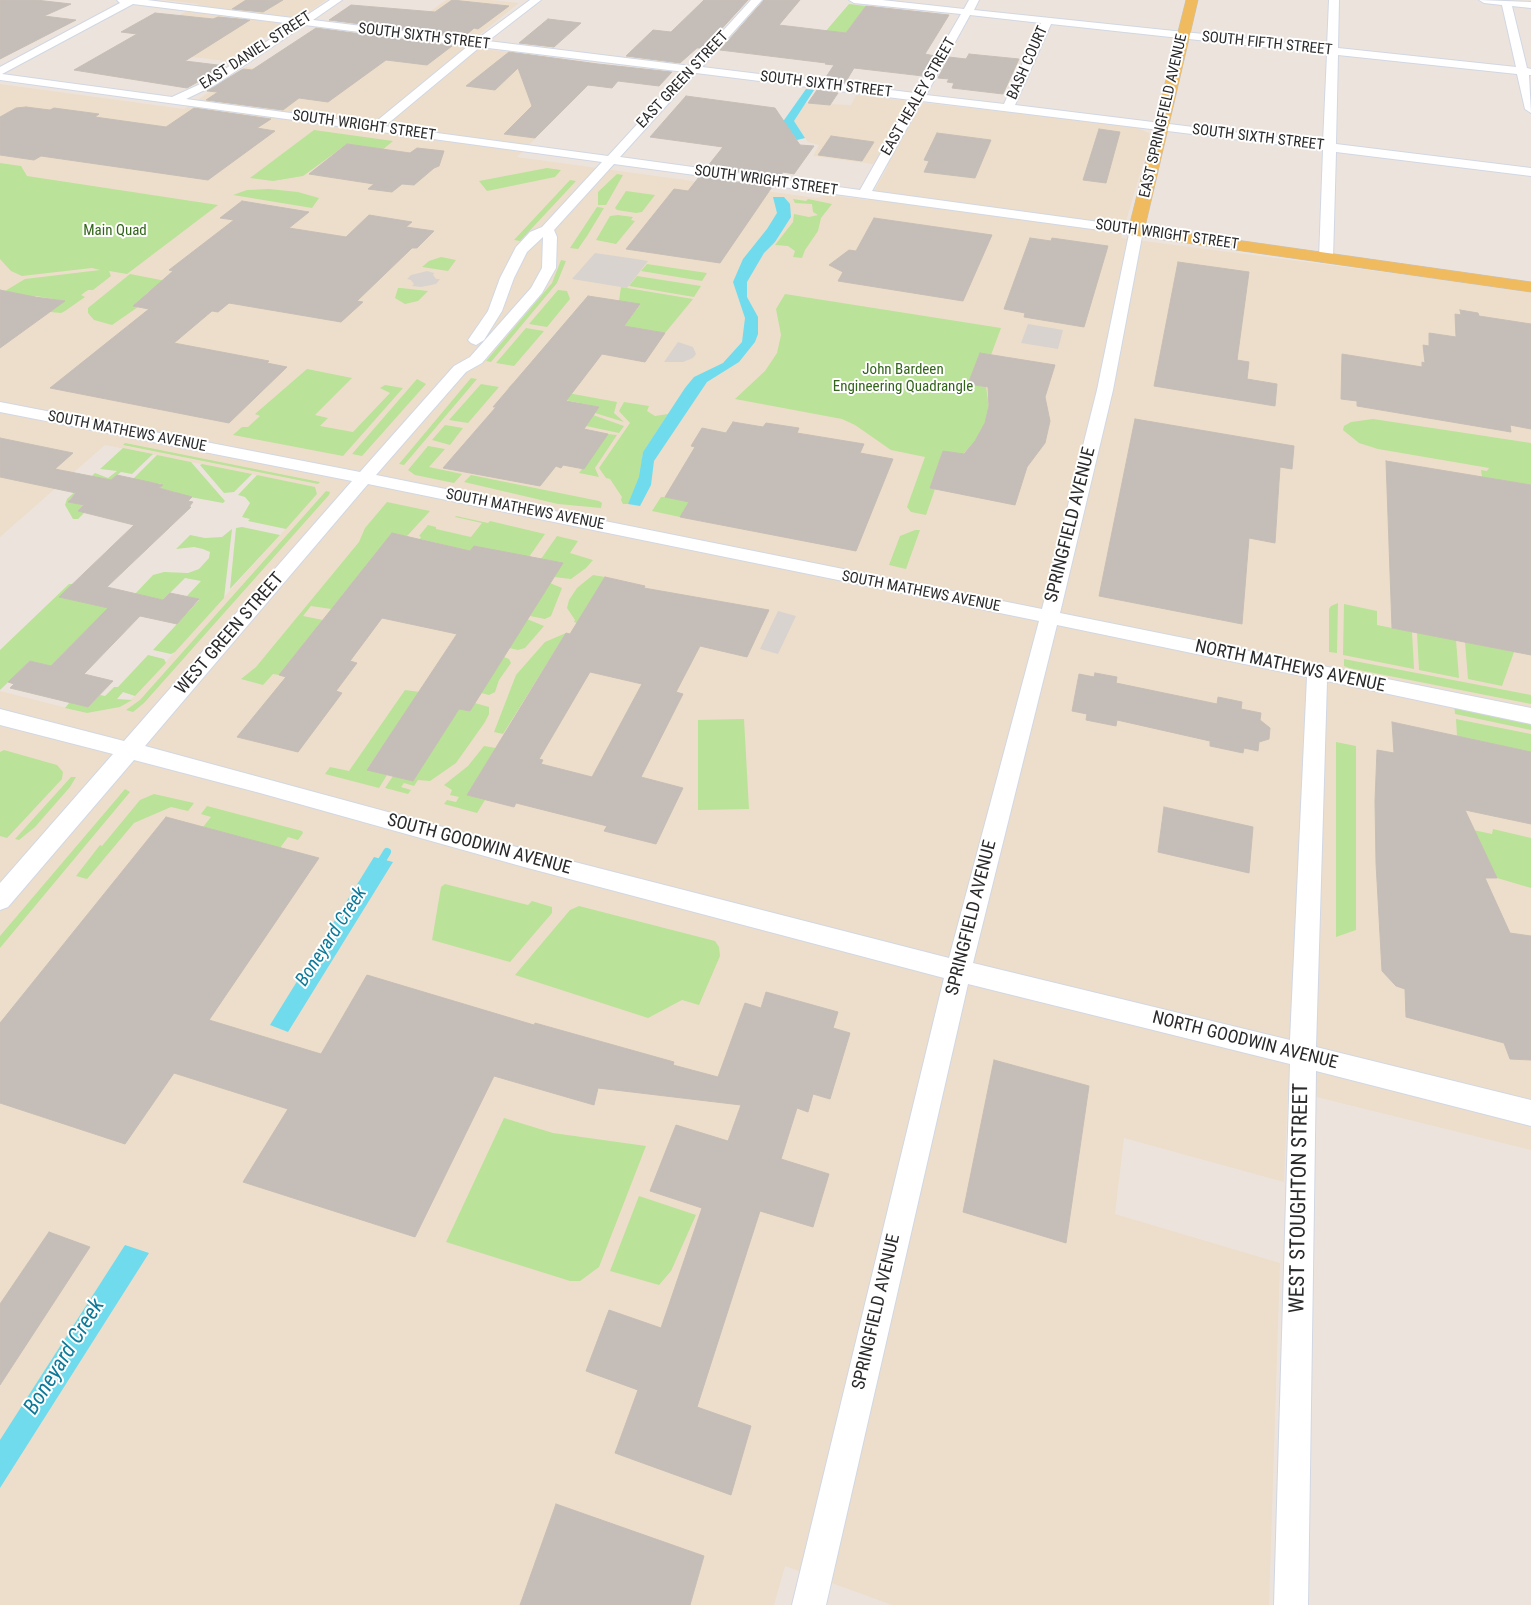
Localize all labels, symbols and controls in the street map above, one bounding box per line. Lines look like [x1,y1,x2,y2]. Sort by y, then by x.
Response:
street label: EAST DANIEL STREET [197,8,315,94]
street label: SOUTH SIXTH STREET [357,20,491,54]
street label: BASH COURT [1004,23,1052,103]
street label: EAST GREEN STREET [633,28,733,132]
street label: SOUTH FIFTH STREET [1201,28,1333,60]
street label: EAST SPRINGFIELD AVENUE [1136,32,1192,200]
street label: EAST HEALEY STREET [878,35,960,159]
street label: SOUTH SIXTH STREET [759,68,893,102]
street label: SOUTH WRIGHT STREET [291,107,437,145]
street label: SOUTH SIXTH STREET [1191,121,1325,155]
street label: SOUTH WRIGHT STREET [693,162,839,200]
street label: SOUTH WRIGHT STREET [1094,216,1240,254]
park label: Main Quad [83,222,147,240]
park label: John Bardeen Engineering Quadrangle [833,361,973,396]
street label: SOUTH MATHEWS AVENUE [46,408,208,456]
street label: SPRINGFIELD AVENUE [1041,445,1101,605]
street label: SOUTH MATHEWS AVENUE [444,486,606,534]
street label: SOUTH MATHEWS AVENUE [840,568,1002,616]
street label: WEST GREEN STREET [171,569,289,699]
street label: NORTH MATHEWS AVENUE [1193,636,1387,698]
street label: SOUTH GOODWIN AVENUE [385,810,573,880]
street label: SPRINGFIELD AVENUE [942,838,1002,998]
water label: Boneyard Creek [292,883,372,991]
street label: NORTH GOODWIN AVENUE [1150,1007,1340,1075]
street label: WEST STOUGHTON STREET [1285,1083,1315,1313]
street label: SPRINGFIELD AVENUE [849,1232,905,1392]
water label: Boneyard Creek [19,1294,111,1420]

